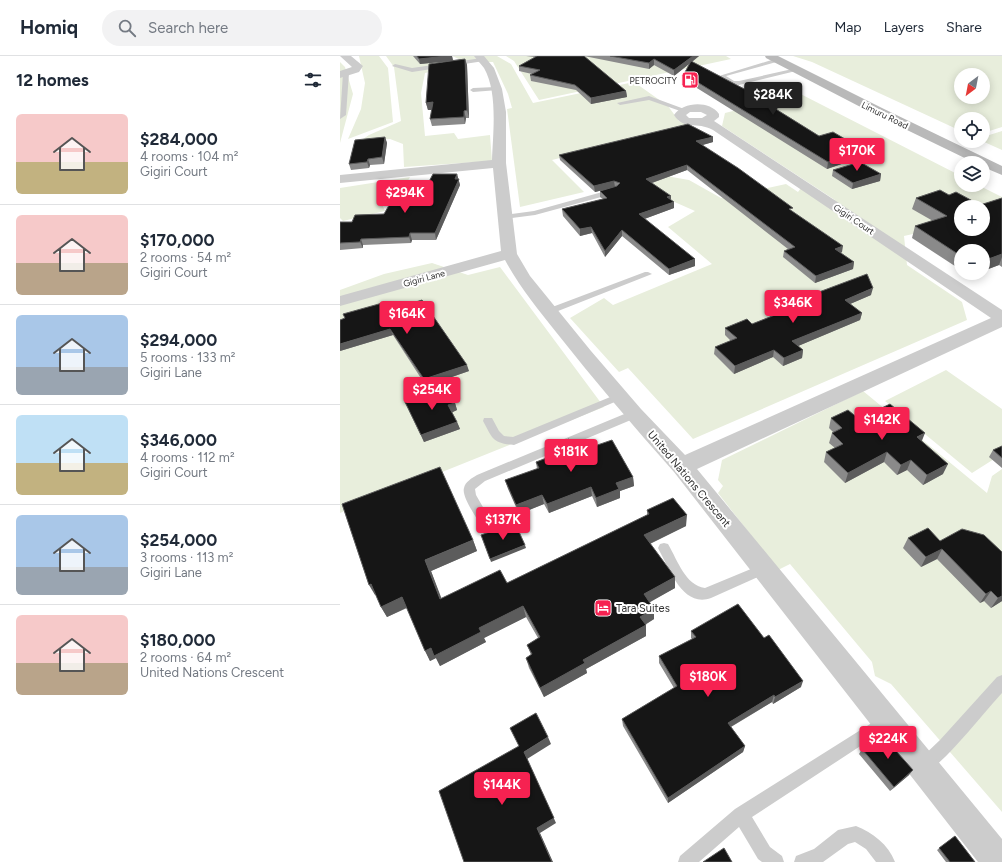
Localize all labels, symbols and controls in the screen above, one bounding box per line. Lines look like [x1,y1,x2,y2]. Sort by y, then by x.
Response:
search box [102,10,382,46]
text: Homiq [20,16,78,39]
icon: search [116,17,138,39]
text: Search here [148,19,228,37]
text: Map [834,19,862,36]
text: Layers [884,19,924,36]
text: Share [946,19,982,36]
north arrow [954,68,990,104]
map controls [954,68,990,280]
icon: filters [302,69,324,91]
text: 12 homes [16,70,89,90]
fuel station icon: PETROCITY [680,70,700,90]
place label: PETROCITY [630,75,678,86]
pin: $284K [745,82,801,116]
text: $284K [753,87,793,102]
street label: Limuru Road [860,99,910,131]
button: locate [954,112,990,148]
text: $284,000 [140,129,218,149]
icon: home [48,130,96,178]
pin: $170K [829,138,885,172]
text: $170K [839,143,876,158]
text: 4 rooms · 104 m² [140,149,238,164]
button: layers [954,156,990,192]
text: Gigiri Court [140,164,208,179]
pin: $294K [377,180,433,214]
text: $294K [385,185,425,200]
button: + [954,200,990,236]
street label: Gigiri Court [832,201,877,237]
text: $170,000 [140,230,214,250]
icon: home [48,231,96,279]
button: − [954,244,990,280]
text: 2 rooms · 54 m² [140,250,231,265]
text: Gigiri Court [140,265,208,280]
street label: Gigiri Lane [402,267,446,289]
pin: $346K [765,290,821,324]
text: $346K [774,295,812,310]
pin: $164K [379,301,435,335]
text: $164K [388,306,426,321]
text: $294,000 [140,330,217,350]
icon: home [48,331,96,379]
text: 5 rooms · 133 m² [140,350,236,365]
text: Gigiri Lane [140,365,202,380]
pin: $254K [404,377,460,411]
text: $254K [412,382,452,397]
pin: $142K [854,407,910,441]
text: $142K [863,412,901,427]
street label: United Nations Crescent [645,428,733,530]
text: $346,000 [140,430,217,450]
icon: home [48,431,96,479]
pin: $181K [543,439,599,473]
text: $181K [554,444,588,459]
text: 4 rooms · 112 m² [140,450,235,465]
text: Gigiri Court [140,465,208,480]
pin: $137K [475,507,531,541]
text: $137K [485,512,521,527]
text: $254,000 [140,530,217,550]
icon: home [48,531,96,579]
text: 3 rooms · 113 m² [140,550,233,565]
text: Gigiri Lane [140,565,202,580]
hotel icon: Tara Suites [593,598,613,618]
place label: Tara Suites [616,602,670,615]
text: $180,000 [140,630,215,650]
icon: home [48,631,96,679]
text: 2 rooms · 64 m² [140,650,231,665]
pin: $180K [680,664,736,698]
text: United Nations Crescent [140,665,284,680]
text: $180K [689,669,727,684]
pin: $224K [860,726,916,760]
text: $224K [868,731,908,746]
pin: $144K [474,772,530,806]
text: $144K [483,777,521,792]

